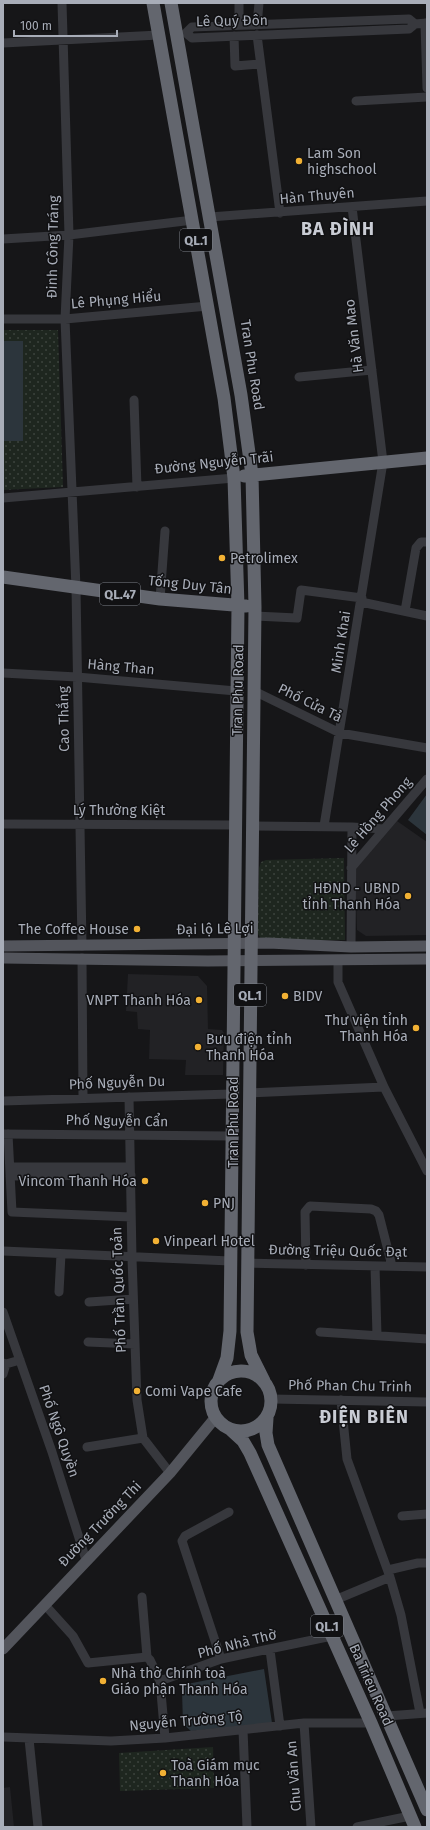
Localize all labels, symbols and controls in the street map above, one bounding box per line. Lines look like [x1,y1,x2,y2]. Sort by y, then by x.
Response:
scale bar [14,12,117,38]
street label: Lê Quý Đôn [196,12,268,30]
text: 100 m [20,19,52,33]
place label: Lam Son highschool [307,145,377,178]
marker: Lam Son highschool [294,156,304,166]
street label: Hàn Thuyên [279,184,355,208]
street label: Đinh Công Tráng [44,195,62,299]
district label: BA ĐÌNH [301,217,375,240]
road number: QL.1 [180,229,212,251]
street label: Lê Phụng Hiểu [70,287,162,312]
street label: Hà Văn Mao [341,298,367,374]
street label: Tran Phu Road [236,318,268,412]
street label: Đường Nguyễn Trãi [154,448,274,478]
place label: Petrolimex [230,550,298,567]
marker: Petrolimex [217,553,227,563]
street label: Tống Duy Tân [147,571,233,598]
road number: QL.47 [100,583,140,605]
street label: Minh Khai [328,610,354,674]
street label: Tran Phu Road [229,644,247,736]
street label: Hàng Than [87,656,155,678]
street label: Phố Cửa Tả [275,679,345,726]
street label: Cao Thắng [54,685,73,752]
street label: Lê Hồng Phong [340,773,416,856]
street label: Lý Thường Kiệt [73,802,166,819]
place label: HĐND - UBND tỉnh Thanh Hóa [303,880,400,913]
marker: HĐND - UBND tỉnh Thanh Hóa [403,891,413,901]
street label: Đại lộ Lê Lợi [176,920,254,938]
place label: The Coffee House [18,921,129,938]
marker: The Coffee House [132,924,142,934]
road number: QL.1 [234,984,266,1006]
place label: BIDV [293,988,323,1005]
marker: BIDV [280,991,290,1001]
place label: VNPT Thanh Hóa [87,992,191,1009]
marker: VNPT Thanh Hóa [194,995,204,1005]
place label: Thư viện tỉnh Thanh Hóa [325,1012,408,1045]
marker: Thư viện tỉnh Thanh Hóa [411,1023,421,1033]
place label: Bưu điện tỉnh Thanh Hóa [206,1031,292,1064]
marker: Bưu điện tỉnh Thanh Hóa [193,1042,203,1052]
street label: Phố Nguyễn Du [69,1072,165,1093]
street label: Tran Phu Road [225,1076,242,1168]
street label: Phố Nguyễn Cẩn [66,1111,169,1130]
place label: Vincom Thanh Hóa [18,1173,137,1190]
marker: Vincom Thanh Hóa [140,1176,150,1186]
place label: PNJ [213,1195,235,1212]
marker: PNJ [200,1198,210,1208]
street label: Phố Trần Quốc Toản [107,1227,130,1353]
place label: Vinpearl Hotel [164,1233,255,1250]
marker: Vinpearl Hotel [151,1236,161,1246]
street label: Đường Triệu Quốc Đạt [269,1240,408,1261]
street label: Phố Phan Chu Trinh [288,1375,412,1396]
street label: Phố Ngô Quyền [35,1382,84,1480]
place label: Comi Vape Cafe [145,1383,242,1400]
marker: Comi Vape Cafe [132,1386,142,1396]
district label: ĐIỆN BIÊN [319,1405,409,1428]
street label: Đường Trường Thi [55,1478,145,1570]
road number: QL.1 [311,1615,343,1637]
street label: Phố Nhà Thờ [195,1625,279,1662]
street label: Ba Trieu Road [345,1641,397,1729]
place label: Nhà thờ Chính toà Giáo phận Thanh Hóa [111,1665,248,1698]
marker: Nhà thờ Chính toà Giáo phận Thanh Hóa [98,1676,108,1686]
street label: Nguyễn Trường Tộ [129,1708,243,1734]
street label: Chu Văn An [283,1740,305,1812]
place label: Toà Giám mục Thanh Hóa [171,1757,260,1790]
marker: Toà Giám mục Thanh Hóa [158,1768,168,1778]

